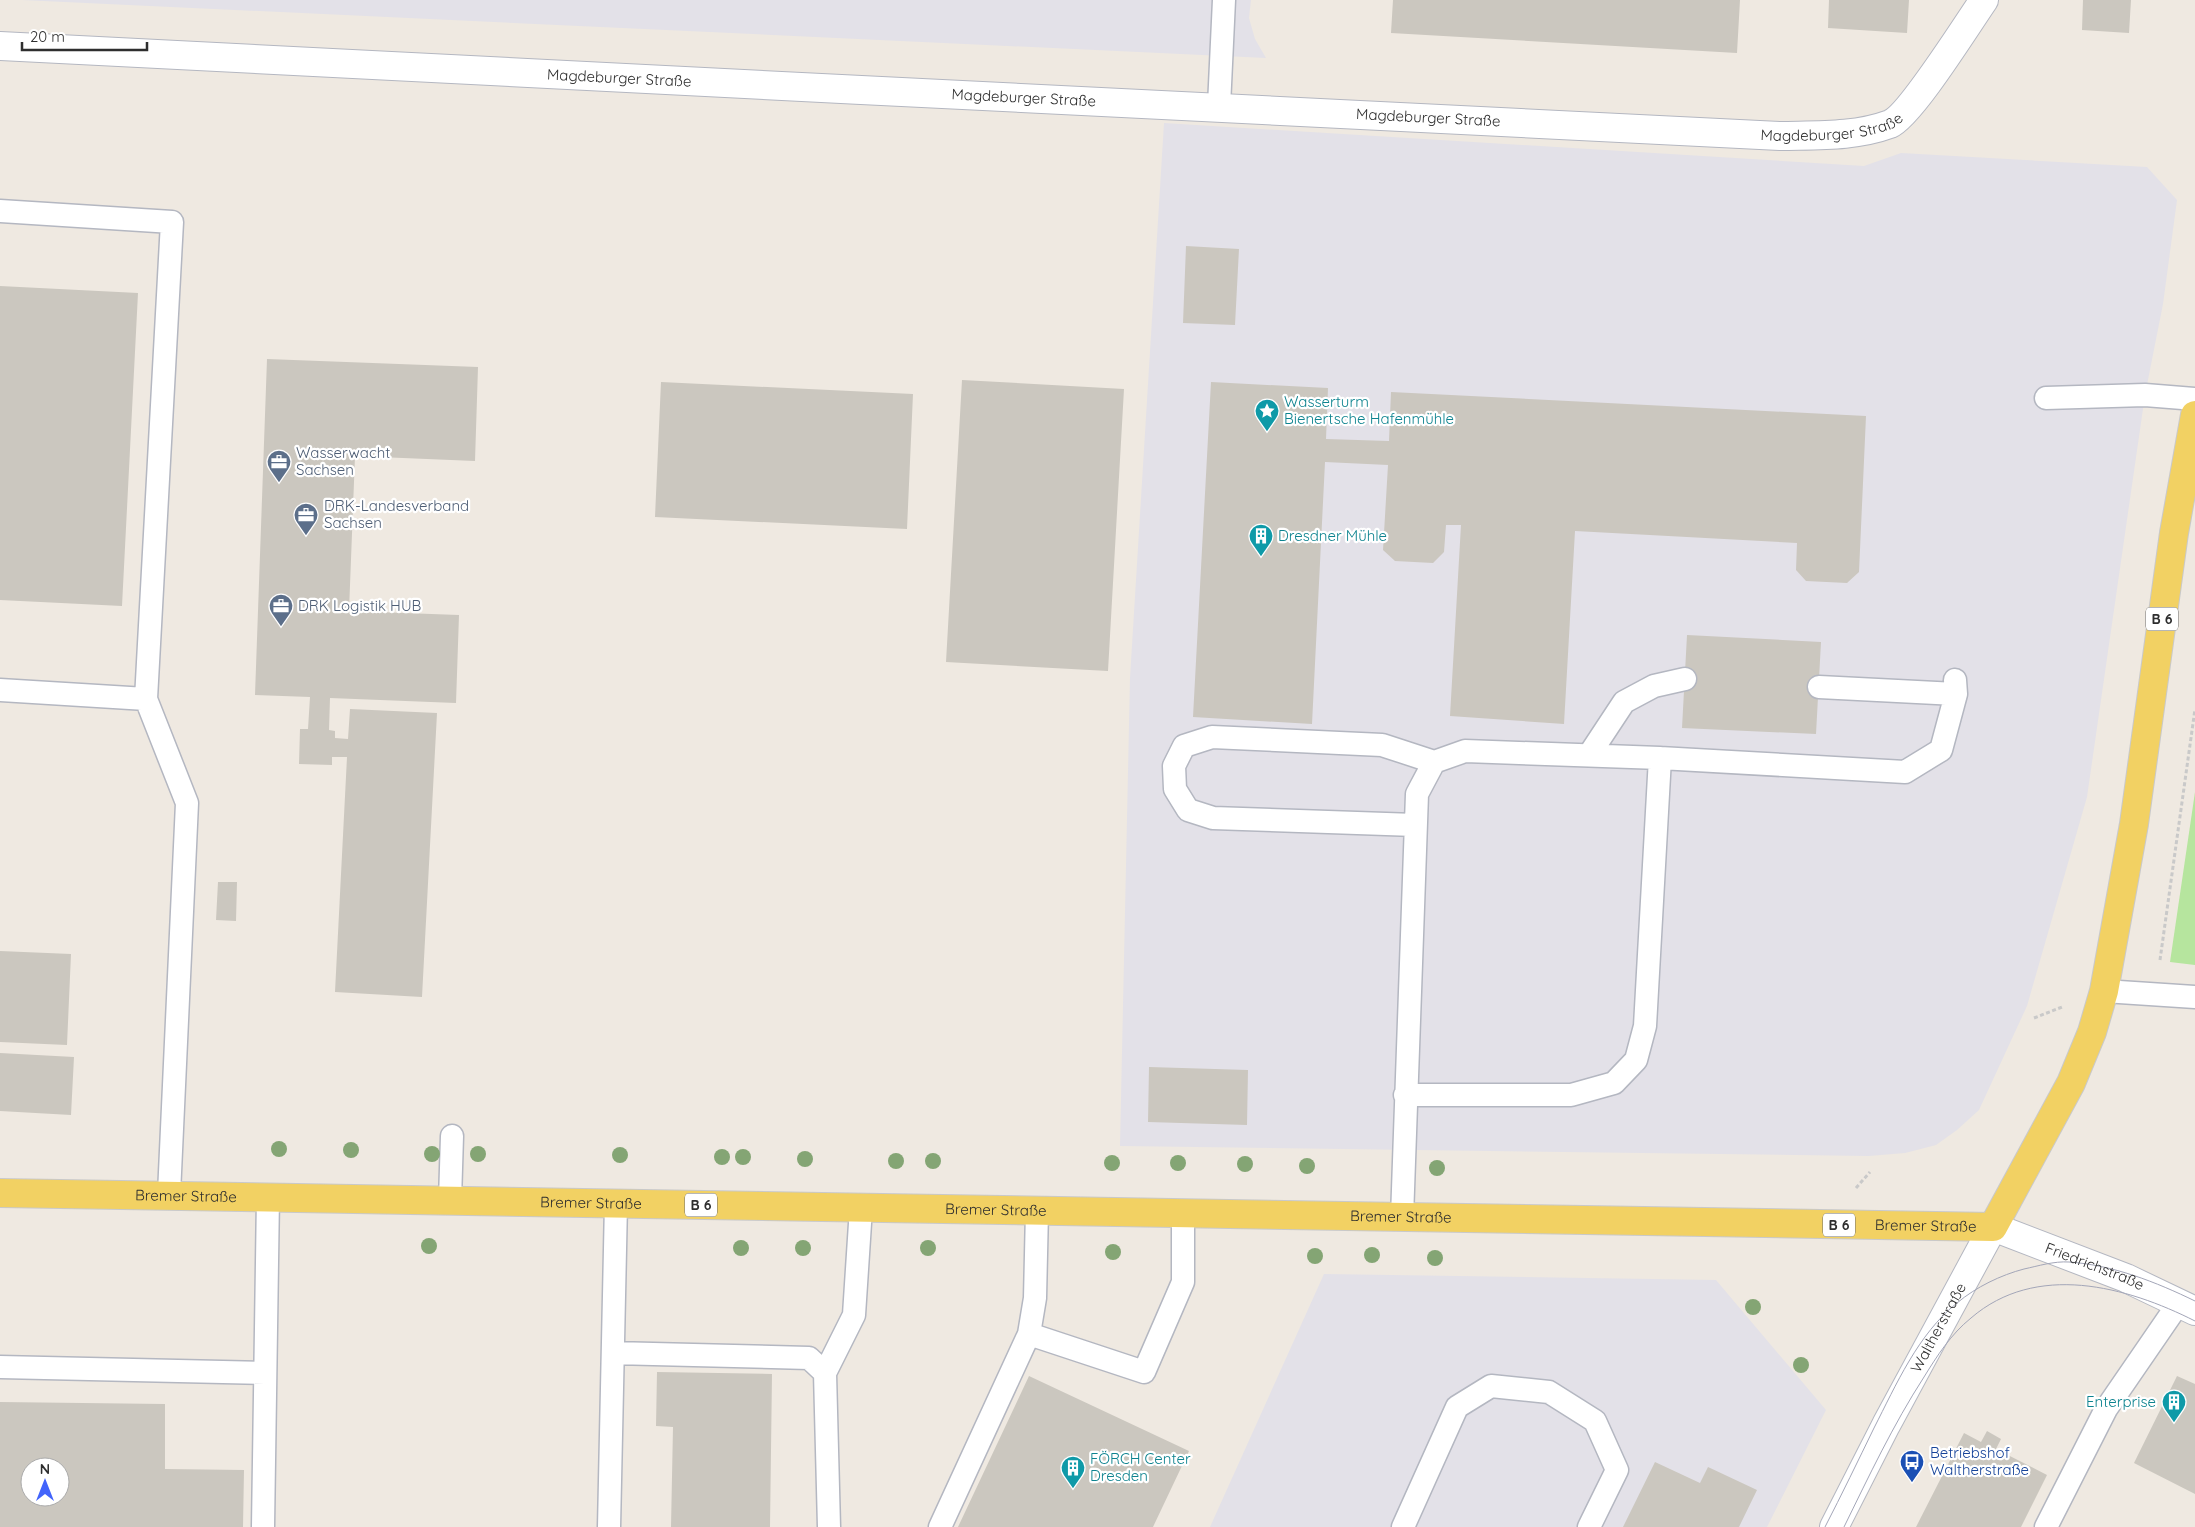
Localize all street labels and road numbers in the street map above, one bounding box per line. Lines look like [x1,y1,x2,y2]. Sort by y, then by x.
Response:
street label: Magdeburger Straße [547,65,692,91]
street label: Magdeburger Straße [951,84,1096,110]
street label: Magdeburger Straße [1356,104,1501,130]
street label: Magdeburger Straße [1760,108,1907,145]
road number: B 6 [2146,608,2178,630]
street label: Bremer Straße [135,1185,237,1206]
street label: Bremer Straße [540,1192,642,1213]
road number: B 6 [685,1194,717,1216]
street label: Bremer Straße [945,1199,1047,1220]
street label: Bremer Straße [1350,1206,1452,1227]
road number: B 6 [1823,1214,1855,1236]
street label: Bremer Straße [1875,1215,1977,1236]
street label: Friedrichstraße [2043,1238,2147,1294]
street label: Waltherstraße [1906,1279,1970,1376]

